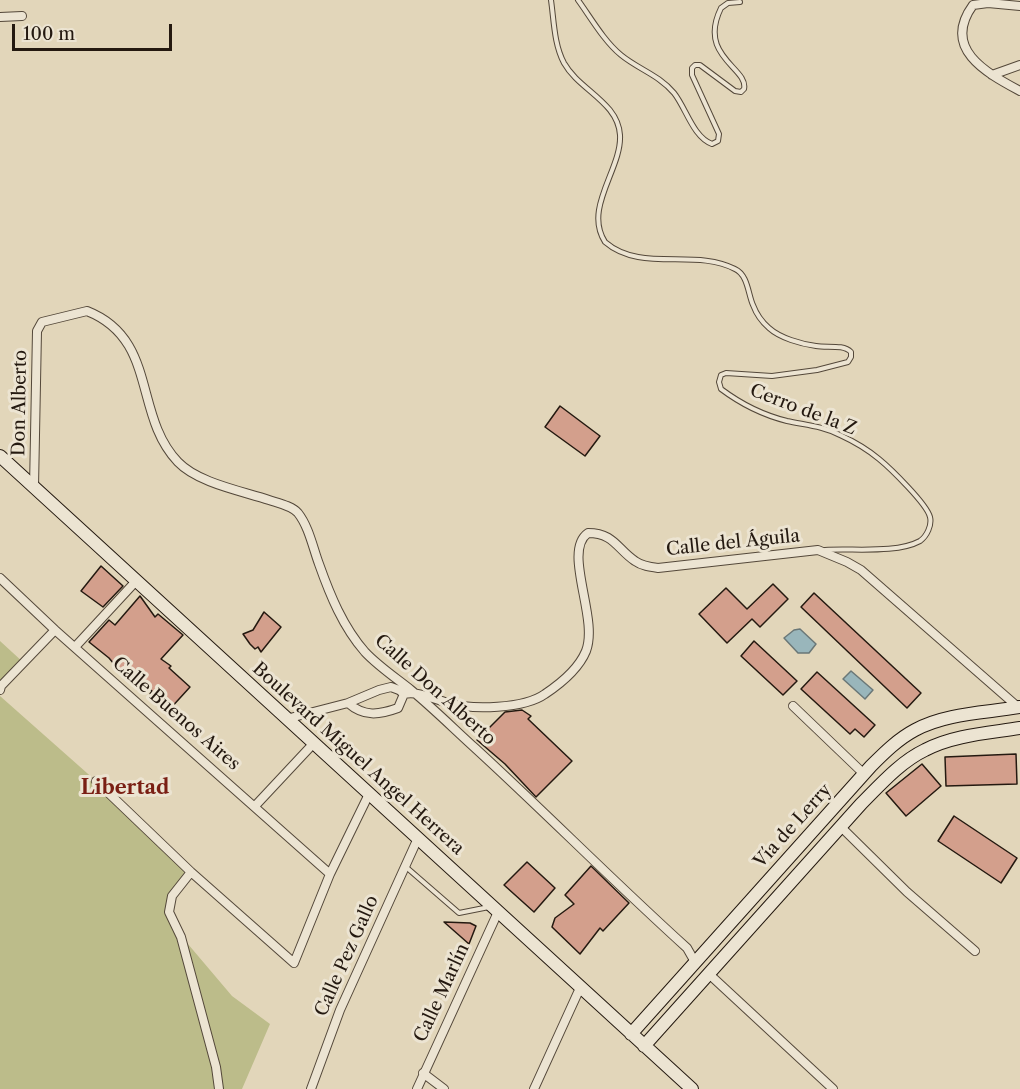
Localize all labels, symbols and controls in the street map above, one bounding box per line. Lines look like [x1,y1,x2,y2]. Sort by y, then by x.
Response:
scale bar [15,12,176,50]
text: 100 m [23,23,75,45]
street label: Don Alberto [8,350,32,456]
street label: Cerro de la Z [747,380,859,440]
street label: Calle del Águila [665,525,801,561]
street label: Calle Don Alberto [370,630,500,750]
street label: Calle Buenos Aires [108,653,244,775]
street label: Boulevard Miguel Angel Herrera [248,658,468,860]
district label: Libertad [81,776,169,800]
street label: Vía de Lerry [750,780,836,872]
street label: Calle Pez Gallo [311,892,383,1020]
street label: Calle Marlín [410,940,474,1046]

